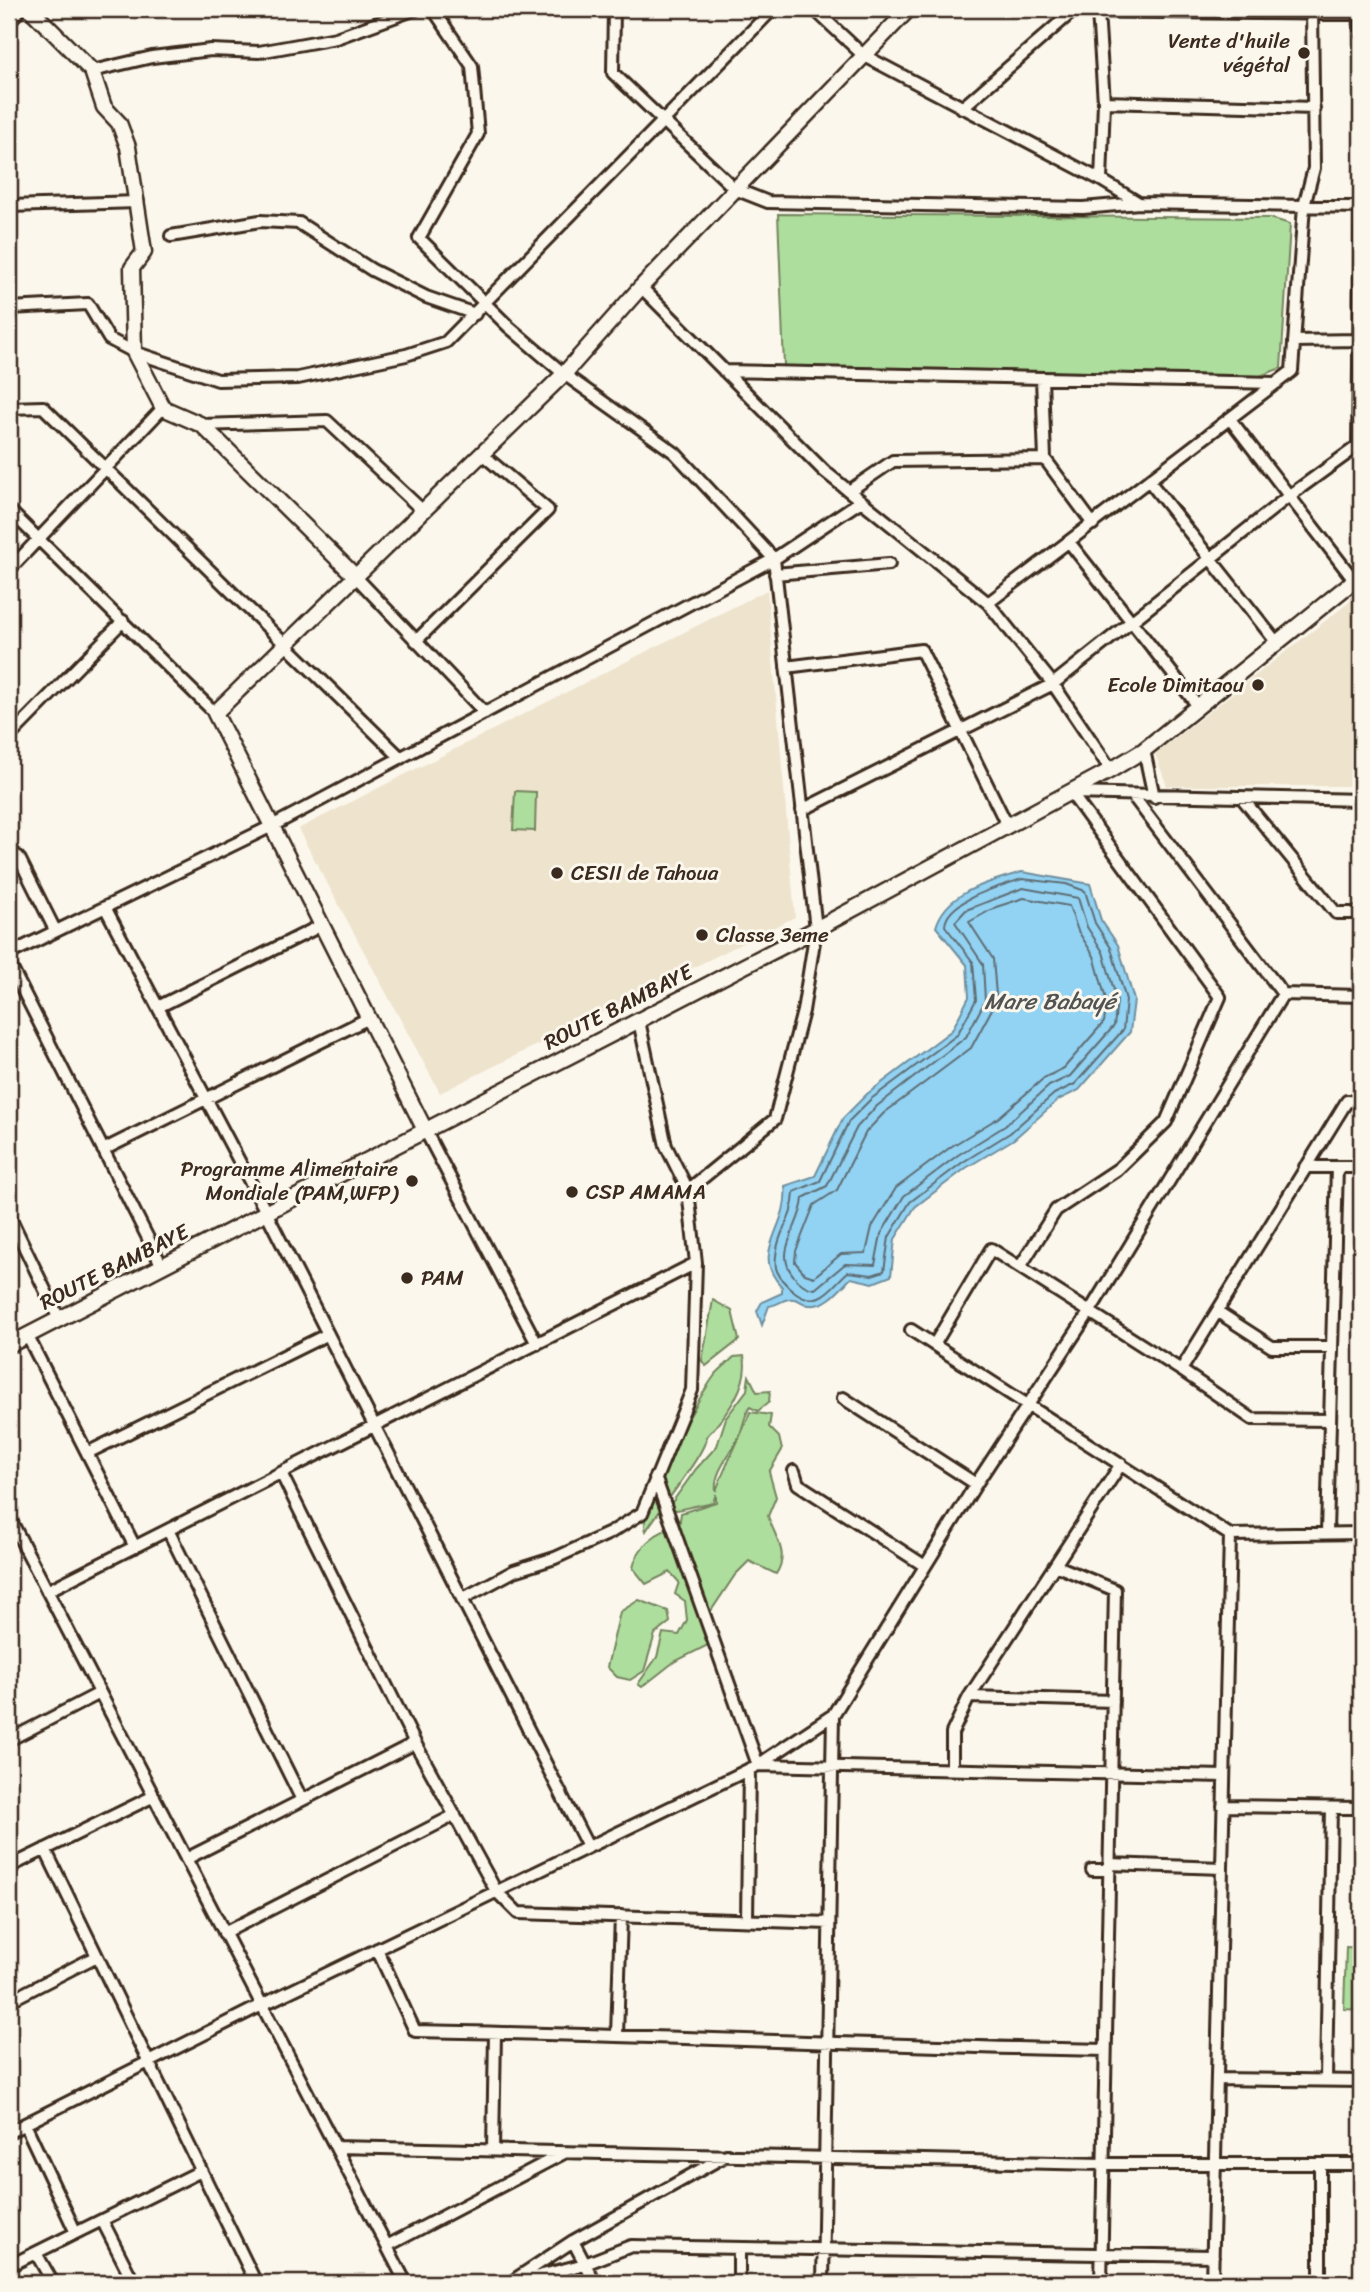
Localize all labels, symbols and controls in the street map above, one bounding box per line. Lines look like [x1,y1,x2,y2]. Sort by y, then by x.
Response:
place label: Vente d'huile végétal [1168,22,1291,84]
marker: Vente d'huile végétal [1296,45,1312,61]
place label: Ecole Dimitaou [1107,666,1245,704]
marker: Ecole Dimitaou [1250,677,1266,693]
place label: CESII de Tahoua [571,854,719,892]
marker: CESII de Tahoua [549,865,565,881]
place label: Classe 3eme [716,916,829,954]
marker: Classe 3eme [694,927,710,943]
street label: ROUTE BAMBAYE [537,952,701,1061]
water label: Mare Babayé [984,981,1120,1022]
place label: Programme Alimentaire Mondiale (PAM,WFP) [180,1150,400,1212]
marker: Programme Alimentaire Mondiale (PAM,WFP) [404,1173,420,1189]
place label: CSP AMAMA [586,1173,706,1211]
marker: CSP AMAMA [564,1184,580,1200]
street label: ROUTE BAMBAYE [33,1212,197,1321]
place label: PAM [421,1259,464,1297]
marker: PAM [399,1270,415,1286]

